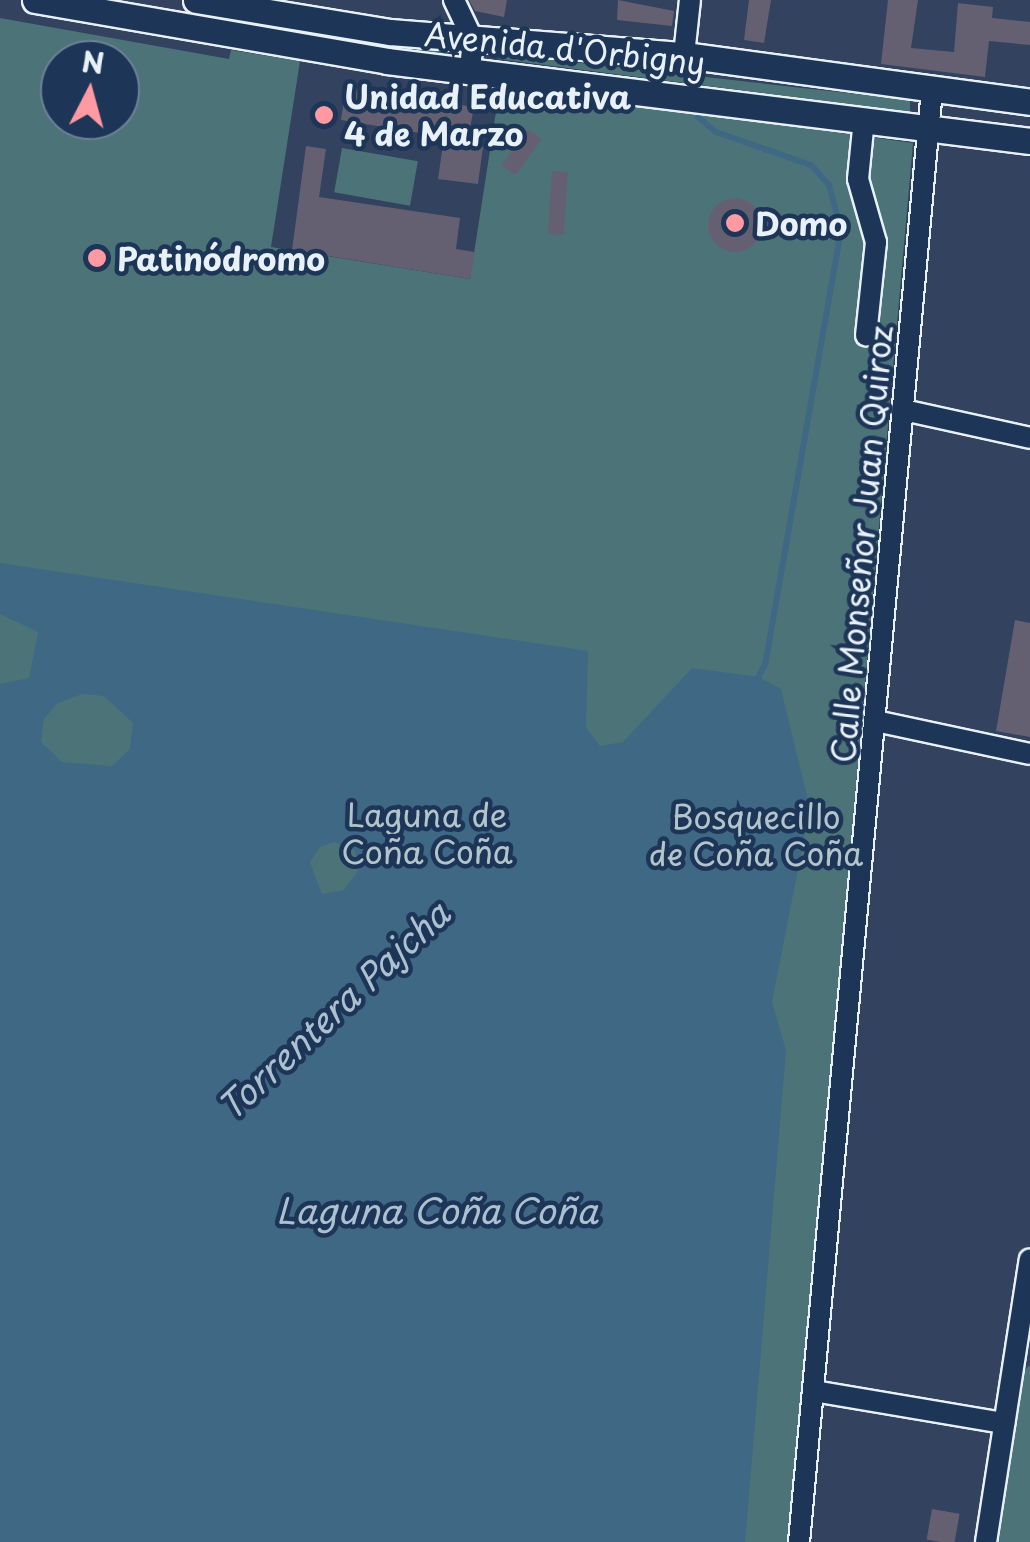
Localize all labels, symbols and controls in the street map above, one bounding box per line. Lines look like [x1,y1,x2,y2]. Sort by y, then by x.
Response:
street label: Avenida d'Orbigny [423,14,707,82]
text: N [80,39,106,84]
north arrow [40,40,140,140]
place label: Unidad Educativa 4 de Marzo [344,78,634,153]
marker: Unidad Educativa 4 de Marzo [313,104,335,126]
place label: Domo [755,204,847,242]
marker: Domo [724,212,746,234]
place label: Patinódromo [117,239,325,277]
marker: Patinódromo [86,247,108,269]
street label: Calle Monseñor Juan Quiroz [823,324,899,764]
park label: Laguna de Coña Coña [342,796,512,871]
park label: Bosquecillo de Coña Coña [648,798,864,873]
water label: Torrentera Pajcha [209,892,457,1128]
water label: Laguna Coña Coña [276,1189,598,1231]

